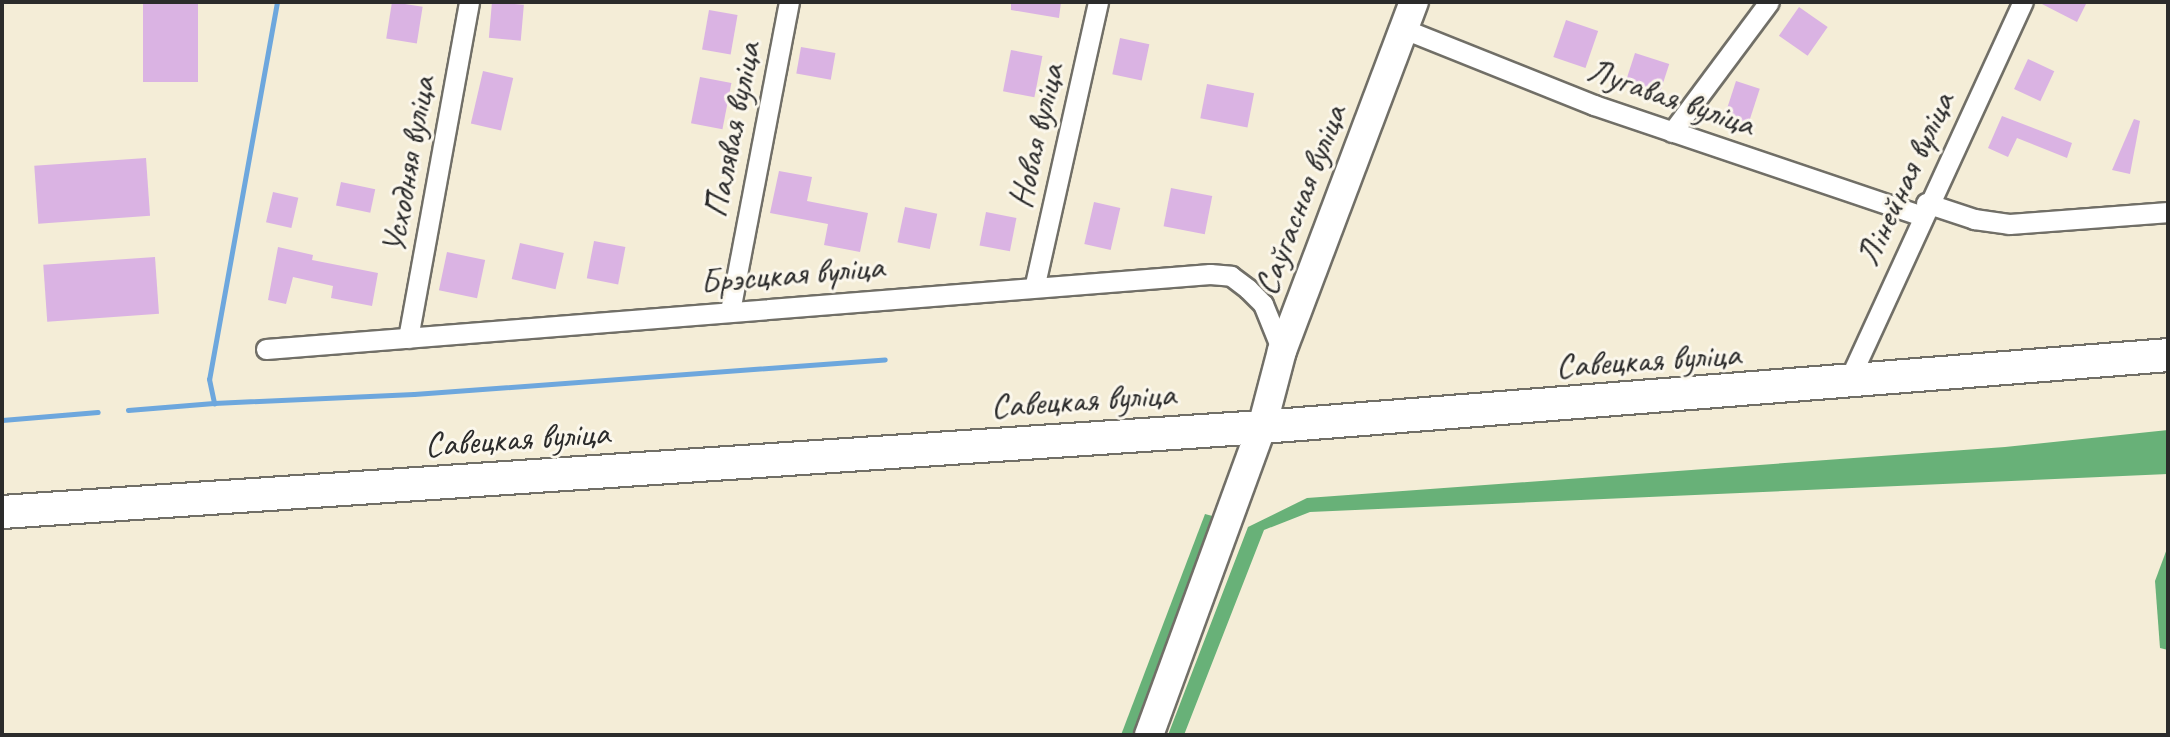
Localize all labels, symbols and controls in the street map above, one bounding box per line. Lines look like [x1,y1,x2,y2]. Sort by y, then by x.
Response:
street label: Палявая вуліца [695,40,769,220]
street label: Лугавая вуліца [1583,49,1759,145]
street label: Новая вуліца [999,60,1073,212]
street label: Усходняя вуліца [372,74,444,256]
street label: Лінейная вуліца [1847,86,1963,272]
street label: Саўгасная вуліца [1245,99,1355,301]
street label: Брэсцкая вуліца [699,245,885,303]
street label: Савецкая вуліца [1554,333,1742,387]
street label: Савецкая вуліца [989,373,1177,427]
street label: Савецкая вуліца [423,412,611,466]

